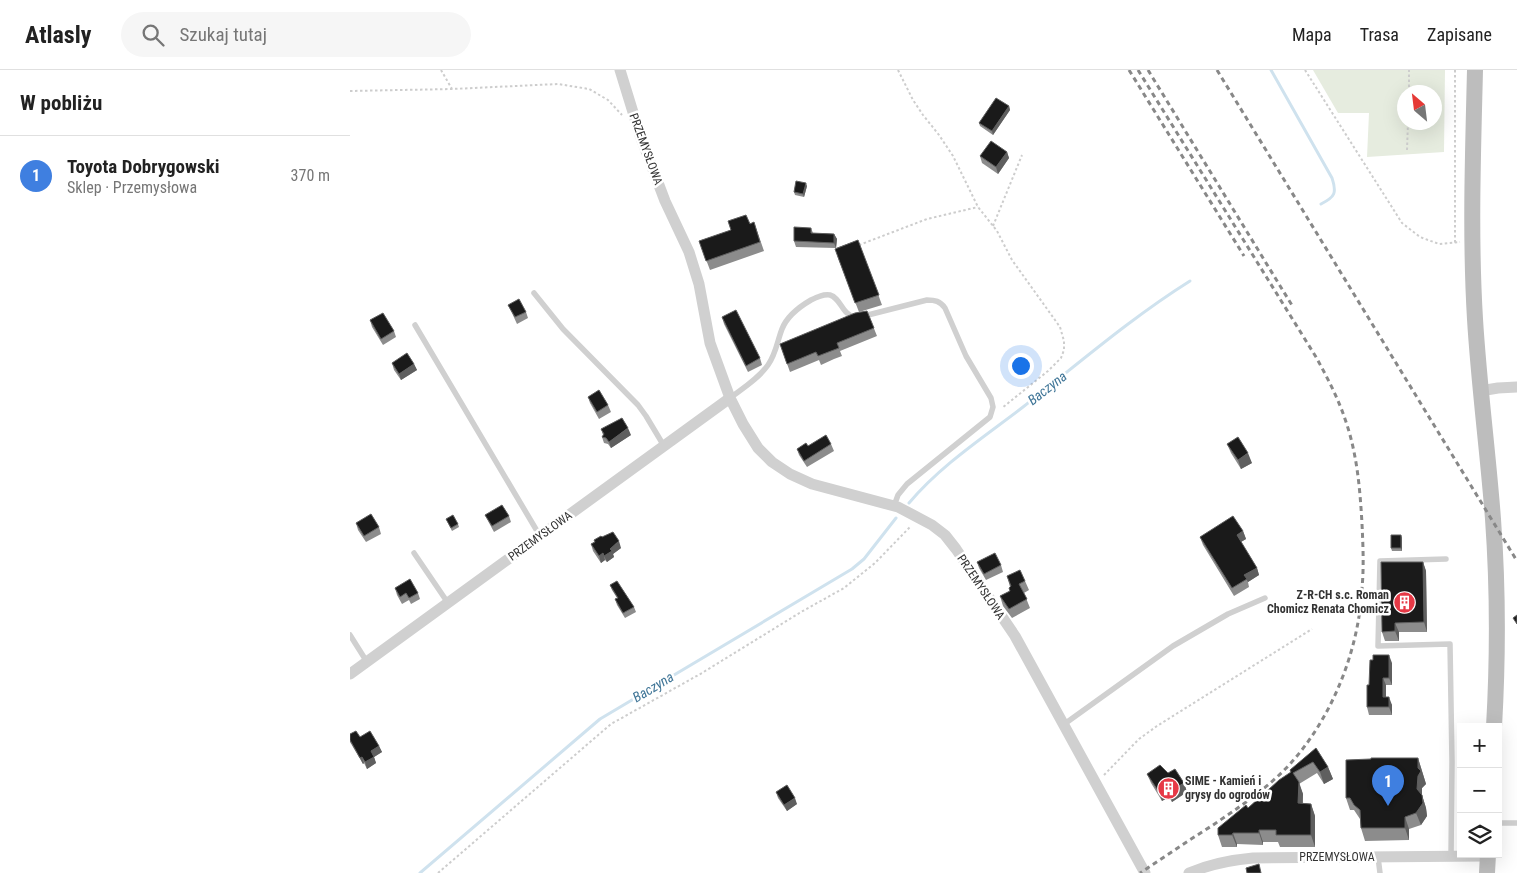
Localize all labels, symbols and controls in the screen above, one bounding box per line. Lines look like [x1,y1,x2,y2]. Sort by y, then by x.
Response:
search box [121,12,471,57]
text: Atlasly [25,21,91,49]
icon: search [139,21,167,49]
text: Szukaj tutaj [179,23,267,46]
text: Mapa [1292,24,1332,45]
text: Trasa [1360,24,1399,45]
text: Zapisane [1427,24,1492,45]
north arrow [1397,85,1442,130]
text: W pobliżu [20,91,102,115]
street label: PRZEMYSŁOWA [627,111,665,187]
text: Toyota Dobrygowski [67,155,220,178]
text: 1 [32,166,40,185]
text: 370 m [291,166,330,185]
text: Sklep · Przemysłowa [67,178,197,197]
your location [1008,353,1034,379]
water label: Baczyna [1024,368,1070,408]
street label: PRZEMYSŁOWA [505,508,575,564]
street label: PRZEMYSŁOWA [954,552,1008,622]
place label: Z-R-CH s.c. Roman Chomicz Renata Chomicz [1267,588,1389,616]
building icon: Z-R-CH s.c. Roman Chomicz Renata Chomicz [1393,590,1417,614]
water label: Baczyna [630,669,676,705]
map controls [1457,723,1502,858]
button: + [1457,723,1502,768]
pin: 1 [1372,765,1404,806]
button: − [1457,768,1502,813]
place label: SIME - Kamień i grysy do ogrodów [1185,774,1270,802]
building icon: SIME - Kamień i grysy do ogrodów [1157,776,1181,800]
button: layers [1457,813,1502,858]
street label: PRZEMYSŁOWA [1299,850,1375,864]

